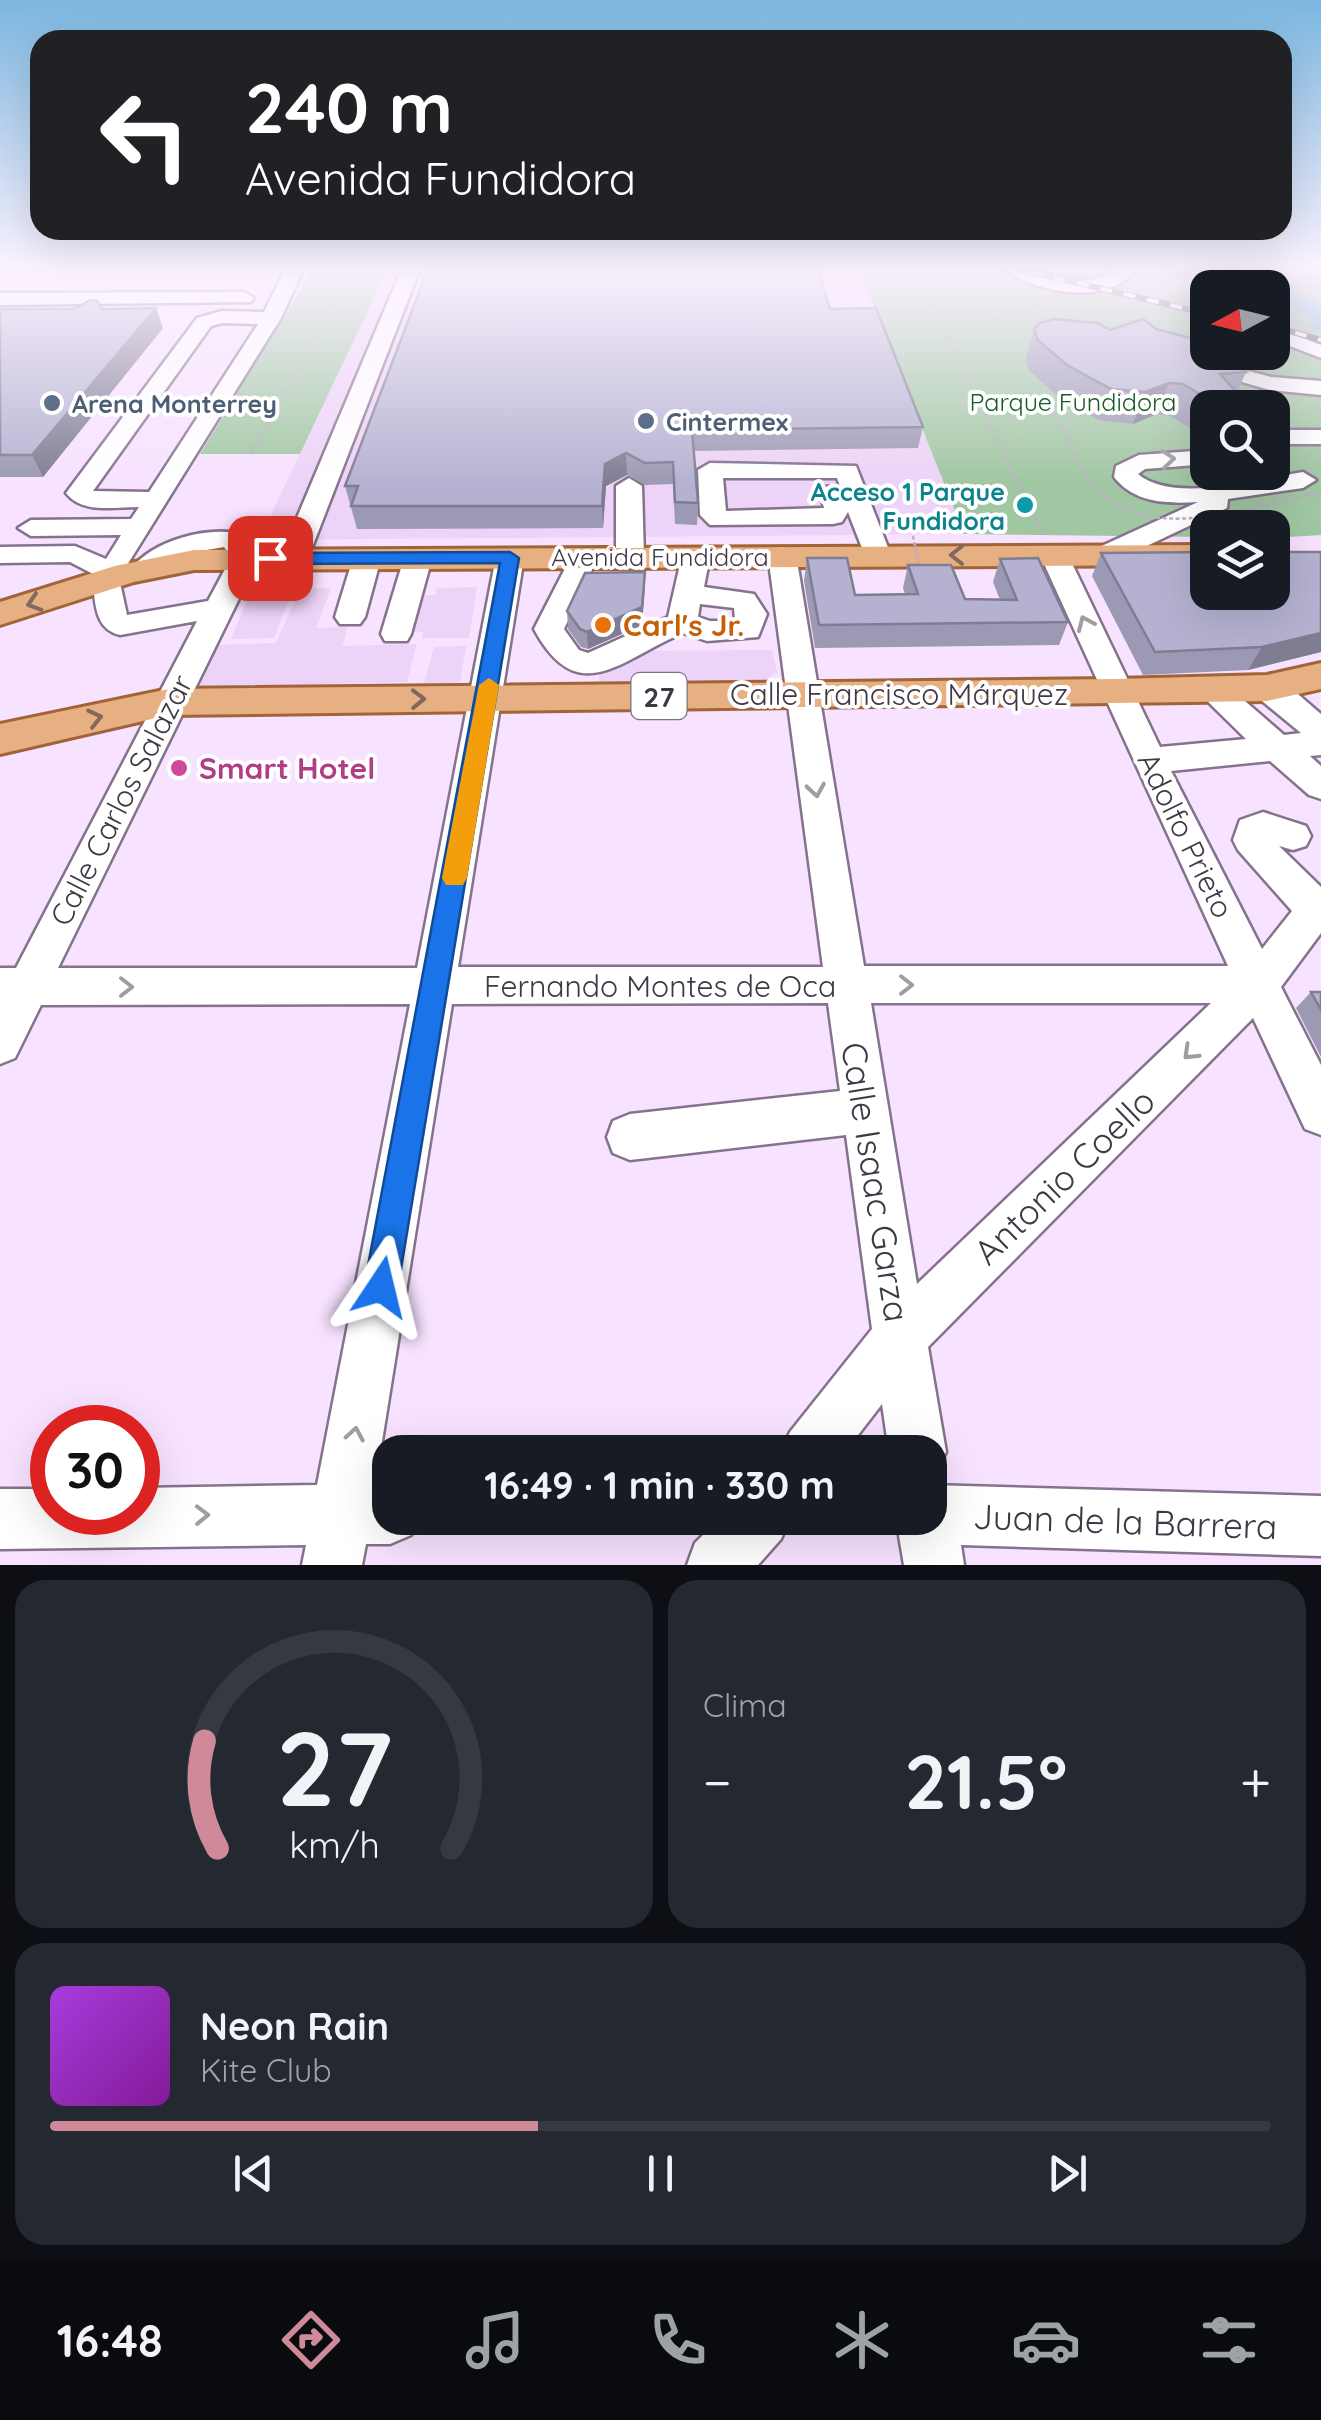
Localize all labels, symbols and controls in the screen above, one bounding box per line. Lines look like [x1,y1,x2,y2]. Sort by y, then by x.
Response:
text: 240 m [245,63,453,151]
icon: left [80,70,210,200]
text: Avenida Fundidora [245,150,636,206]
north arrow [1190,270,1290,370]
map controls [1190,270,1290,610]
park label: Parque Fundidora [969,386,1177,417]
place label: Arena Monterrey [72,388,277,419]
button: search [1190,390,1290,490]
marker: Arena Monterrey [41,392,63,414]
place label: Cintermex [666,406,788,437]
marker: Cintermex [635,410,657,432]
one-way arrow [1161,449,1177,470]
place label: Acceso 1 Parque Fundidora [811,476,1005,536]
marker: Acceso 1 Parque Fundidora [1014,494,1036,516]
button: layers [1190,510,1290,610]
pin [228,516,313,601]
icon: arrive [243,531,298,586]
street label: Avenida Fundidora [551,541,769,572]
one-way arrow [948,544,964,566]
one-way arrow [26,591,43,612]
place label: Carl's Jr. [623,606,744,644]
marker: Carl's Jr. [592,614,614,636]
one-way arrow [1078,616,1098,634]
street label: Calle Carlos Salazar [41,668,201,932]
road number: 27 [632,673,686,719]
street label: Calle Francisco Márquez [730,675,1068,713]
one-way arrow [412,688,427,710]
one-way arrow [86,709,103,730]
street label: Adolfo Prieto [1130,746,1242,924]
place label: Smart Hotel [199,749,375,787]
marker: Smart Hotel [168,757,190,779]
one-way arrow [805,782,826,798]
street label: Fernando Montes de Oca [484,967,836,1005]
one-way arrow [898,974,914,996]
one-way arrow [118,976,134,998]
street label: Calle Isaac Garza [832,1039,920,1325]
one-way arrow [1183,1041,1201,1059]
street label: Antonio Coello [964,1079,1164,1273]
position arrow [329,1235,433,1339]
speed limit sign: 30 [30,1405,160,1535]
one-way arrow [344,1426,365,1443]
text: 16:49 · 1 min · 330 m [484,1461,835,1509]
street label: Juan de la Barrera [972,1494,1278,1548]
one-way arrow [195,1505,211,1526]
text: Clima [703,1685,787,1725]
text: 27 [276,1702,392,1832]
text: 21.5° [904,1734,1067,1828]
text: − [703,1747,732,1816]
text: + [1240,1747,1271,1816]
text: km/h [289,1822,379,1867]
text: Neon Rain [200,2002,389,2050]
text: Kite Club [200,2050,332,2090]
icon: previous [226,2146,281,2201]
icon: pause [633,2146,688,2201]
icon: next [1040,2146,1095,2201]
icon: directions [276,2305,346,2375]
icon: music [460,2305,530,2375]
icon: phone [643,2305,713,2375]
icon: climate [827,2305,897,2375]
icon: car [1011,2305,1081,2375]
icon: filters [1194,2305,1264,2375]
text: 16:48 [57,2312,163,2368]

